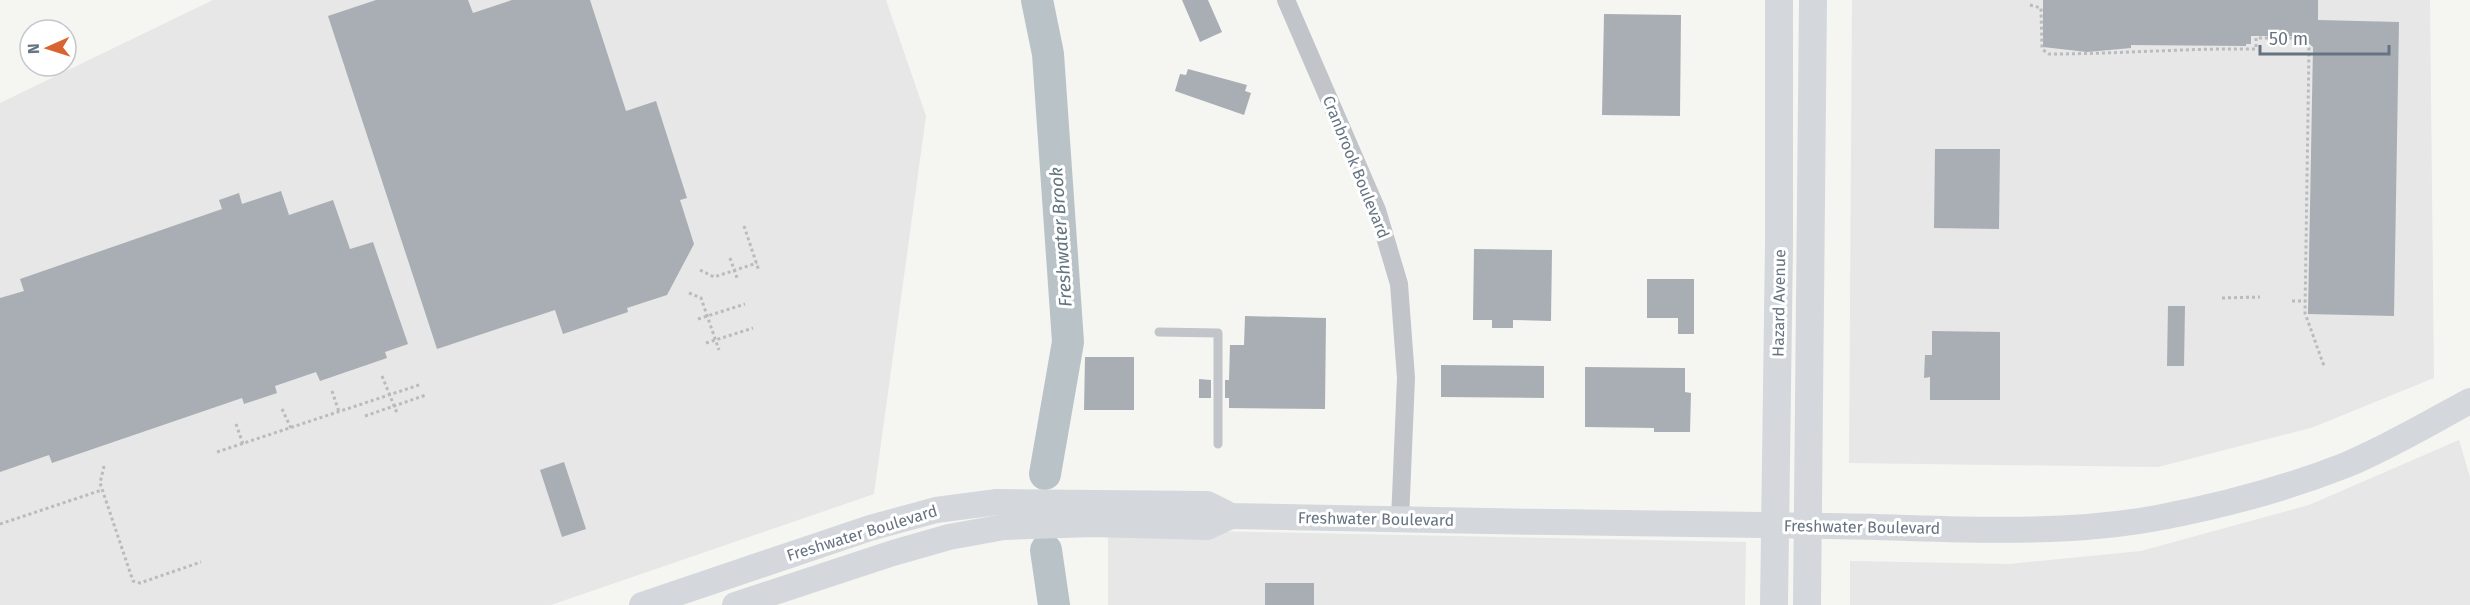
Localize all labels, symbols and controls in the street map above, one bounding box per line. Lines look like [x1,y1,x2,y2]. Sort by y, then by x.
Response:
north arrow [18,18,78,78]
scale bar [2260,18,2389,56]
text: 50 m [2269,28,2308,50]
text: N [24,43,43,55]
street label: Cranbrook Boulevard [1319,93,1393,241]
water label: Freshwater Brook [1045,166,1077,308]
street label: Hazard Avenue [1769,249,1789,357]
street label: Freshwater Boulevard [784,501,940,565]
street label: Freshwater Boulevard [1298,508,1454,530]
street label: Freshwater Boulevard [1784,516,1940,538]

